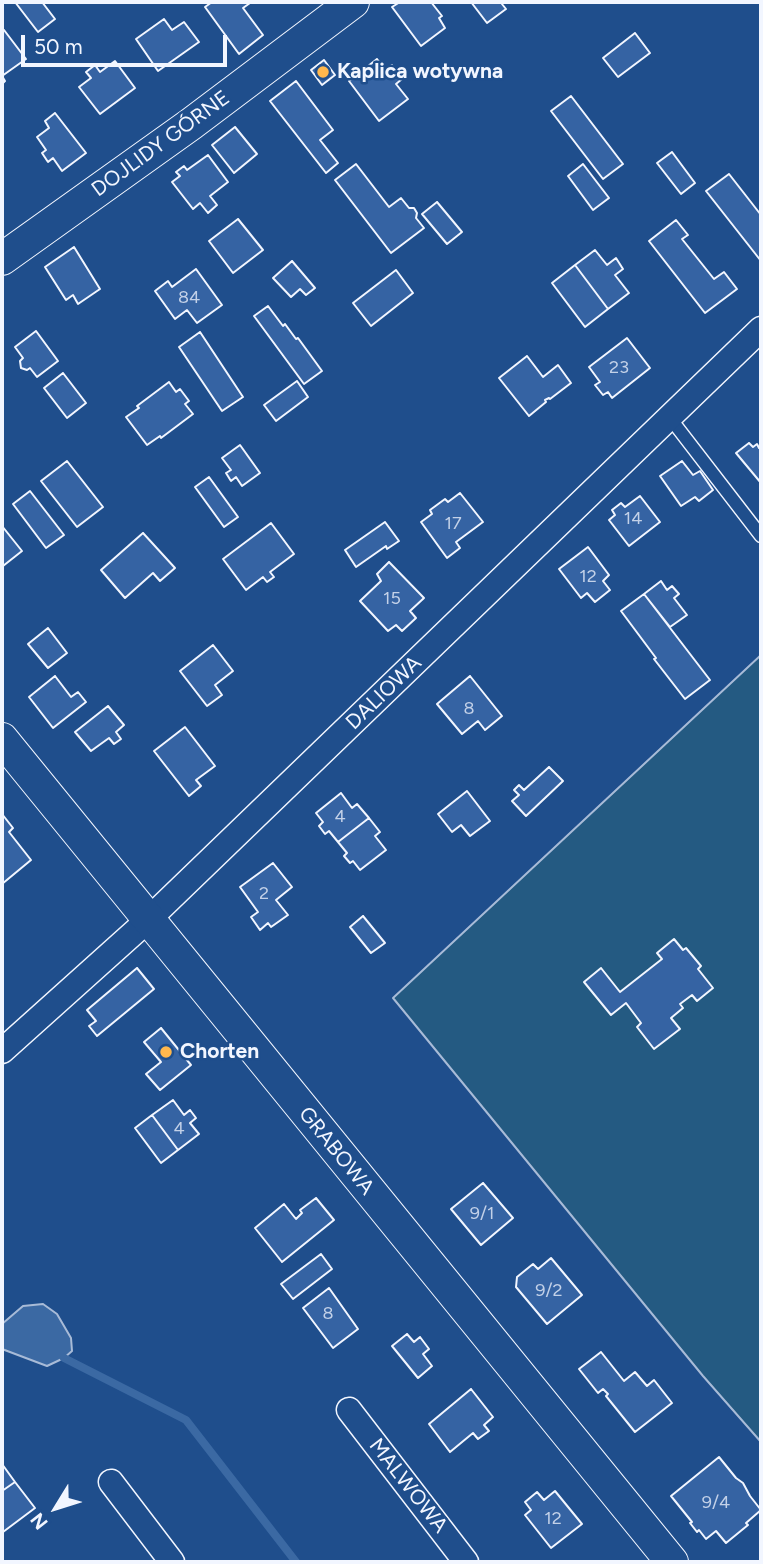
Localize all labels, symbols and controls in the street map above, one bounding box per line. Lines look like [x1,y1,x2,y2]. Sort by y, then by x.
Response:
scale bar [24,21,231,65]
text: 50 m [34,34,83,59]
place label: Kaplica wotywna [337,59,503,85]
marker: Kaplica wotywna [315,64,331,80]
street label: DOJLIDY GÓRNE [87,85,235,203]
house number: 84 [178,287,200,309]
house number: 23 [609,357,629,379]
house number: 14 [624,508,642,530]
house number: 17 [444,513,462,535]
house number: 12 [579,566,597,588]
house number: 15 [383,588,401,610]
street label: DALIOWA [341,651,427,735]
house number: 8 [463,698,475,720]
house number: 4 [334,806,346,828]
house number: 2 [259,883,269,905]
place label: Chorten [180,1039,259,1065]
marker: Chorten [158,1044,174,1060]
street label: GRABOWA [293,1102,379,1200]
house number: 4 [173,1118,185,1140]
house number: 9/1 [470,1203,494,1225]
house number: 9/2 [535,1280,563,1302]
house number: 8 [322,1303,334,1325]
street label: MALWOWA [363,1434,453,1538]
north arrow [21,1473,91,1543]
house number: 9/4 [702,1492,730,1514]
text: N [25,1508,53,1534]
house number: 12 [544,1508,562,1530]

